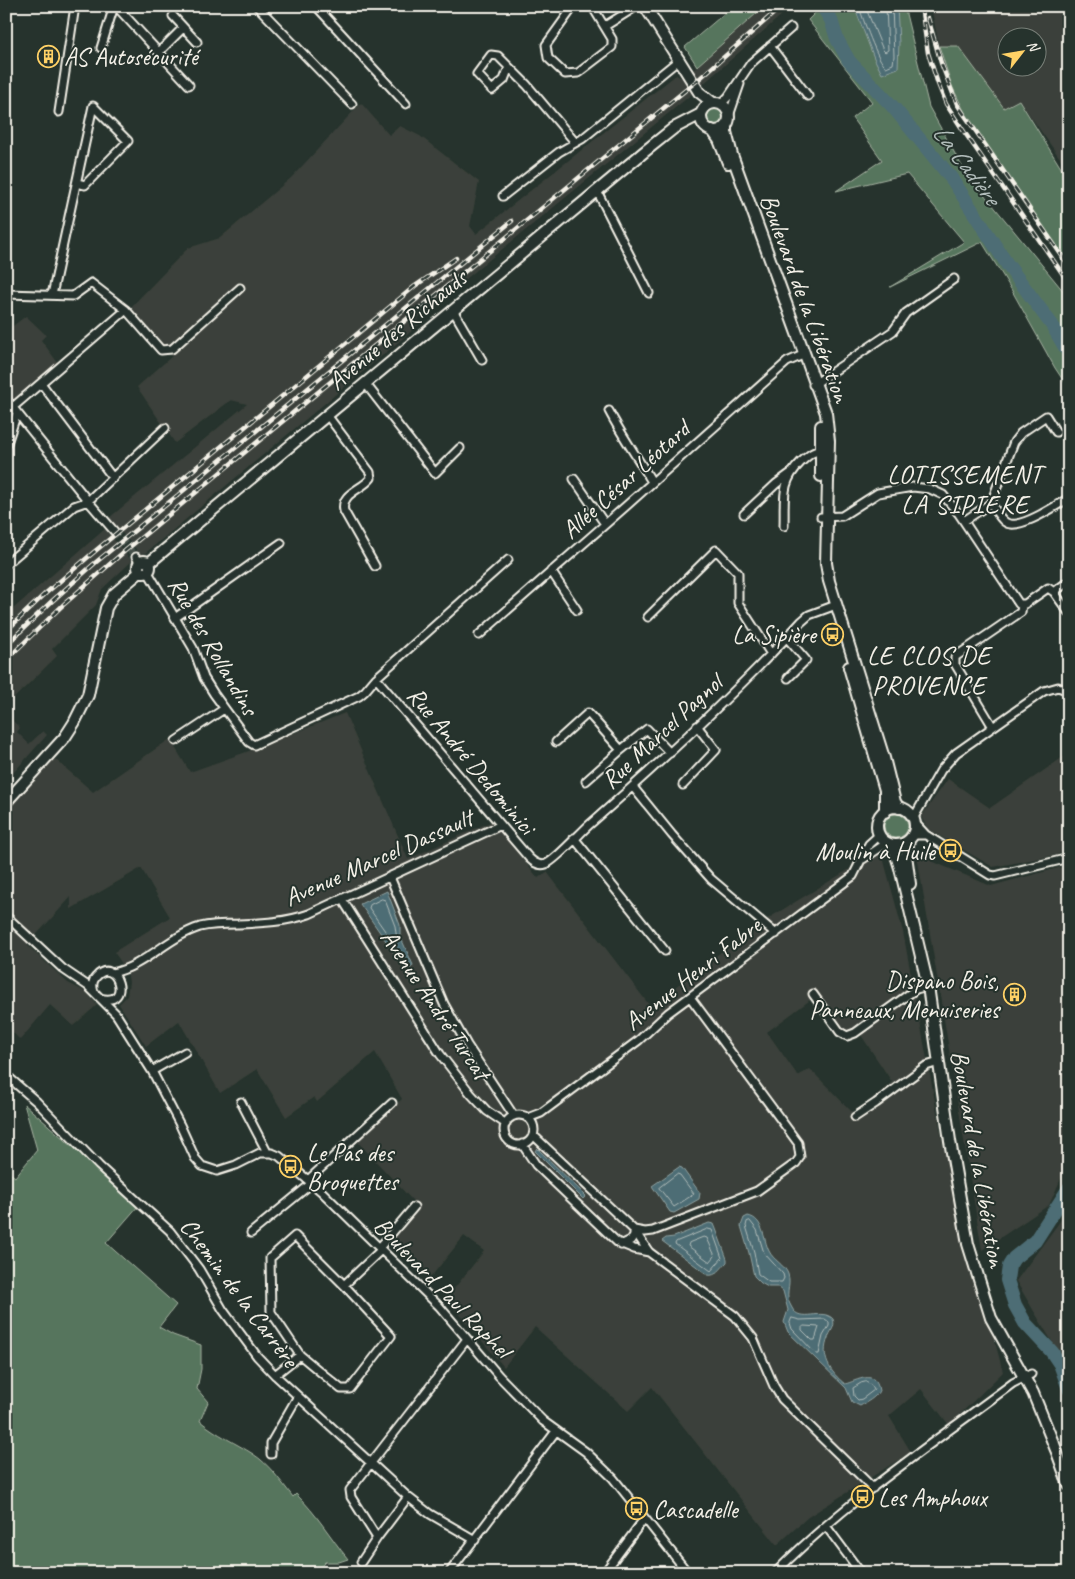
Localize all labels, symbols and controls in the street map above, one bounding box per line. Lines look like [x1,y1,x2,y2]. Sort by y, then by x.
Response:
north arrow [998,28,1048,78]
text: N [1023,37,1043,56]
place label: AS Autosécurité [64,41,202,73]
building icon: AS Autosécurité [36,44,60,68]
water label: La Cadière [925,117,1011,215]
street label: Boulevard de la Libération [752,190,858,409]
street label: Avenue des Richauds [321,261,476,397]
street label: Allée César Léotard [555,411,699,546]
district label: LOTISSEMENT LA SIPIÈRE [887,458,1047,521]
street label: Rue des Rollandins [161,572,267,724]
place label: La Sipière [732,619,818,651]
bus stop icon: La Sipière [820,622,844,646]
district label: LE CLOS DE PROVENCE [867,639,993,702]
street label: Rue Marcel Pagnol [594,664,732,796]
street label: Rue André Dedominici [400,680,545,844]
street label: Avenue Marcel Dassault [279,800,481,914]
place label: Moulin à Huile [815,836,937,868]
bus stop icon: Moulin à Huile [939,839,963,863]
street label: Avenue Henri Fabre [617,909,769,1037]
street label: Avenue André Turcat [373,923,499,1089]
place label: Dispano Bois, Panneaux, Menuiseries [809,965,1001,1026]
building icon: Dispano Bois, Panneaux, Menuiseries [1003,982,1027,1006]
street label: Boulevard de la Libération [943,1048,1013,1272]
place label: Le Pas des Broquettes [307,1137,400,1198]
bus stop icon: Le Pas des Broquettes [279,1154,303,1178]
street label: Boulevard Paul Raphel [367,1210,521,1368]
street label: Chemin de la Carrère [173,1211,307,1375]
place label: Les Amphoux [878,1482,989,1514]
bus stop icon: Les Amphoux [850,1485,874,1509]
place label: Cascadelle [653,1494,739,1526]
bus stop icon: Cascadelle [625,1497,649,1521]

